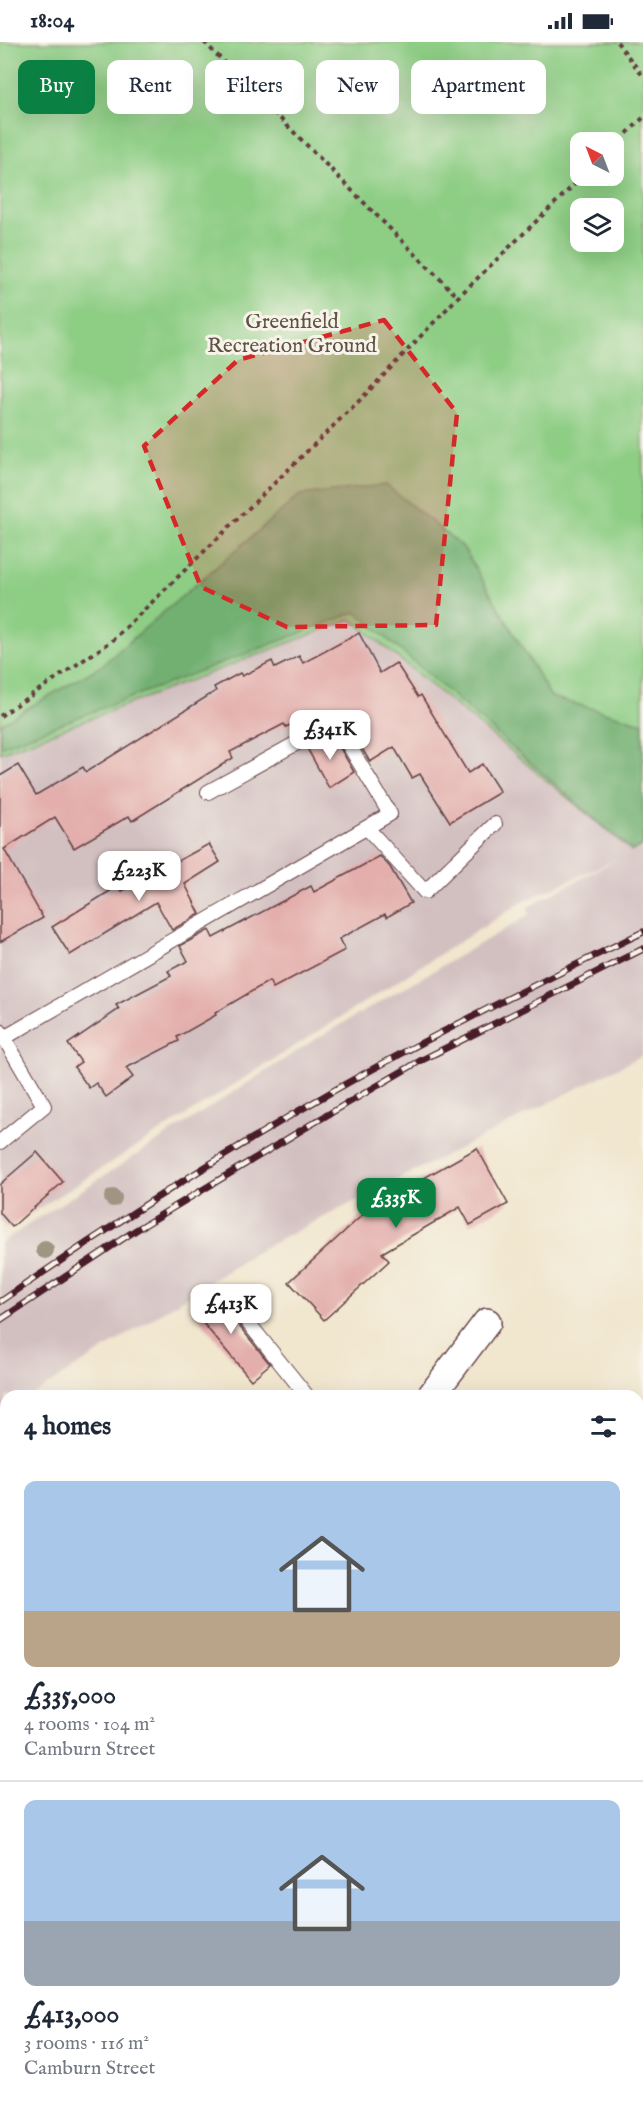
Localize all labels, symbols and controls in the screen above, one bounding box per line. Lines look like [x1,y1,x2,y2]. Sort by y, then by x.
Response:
text: 18:04 [30,7,74,35]
chip: Buy [18,60,95,114]
chip: Rent [107,60,193,114]
chip: Filters [205,60,304,114]
chip: New [316,60,399,114]
chip: Apartment [411,60,546,114]
north arrow [570,132,624,186]
map controls [570,132,624,252]
button: layers [570,198,624,252]
park label: Greenfield Recreation Ground [207,309,378,360]
pin: £341K [288,710,372,761]
text: £341K [303,717,357,742]
pin: £223K [97,851,181,902]
text: £223K [112,858,166,883]
pin: £335K [354,1178,438,1229]
text: £335K [371,1185,421,1210]
pin: £413K [189,1284,273,1335]
text: £413K [204,1291,258,1316]
text: 4 homes [24,1410,111,1443]
icon: filters [587,1410,620,1443]
icon: home [268,1520,376,1628]
text: £335,000 [24,1679,116,1712]
text: 4 rooms · 104 m² [24,1712,155,1737]
text: Camburn Street [24,1737,155,1762]
icon: home [268,1839,376,1947]
text: £413,000 [24,1998,119,2031]
text: 3 rooms · 116 m² [24,2031,149,2056]
text: Camburn Street [24,2056,155,2081]

